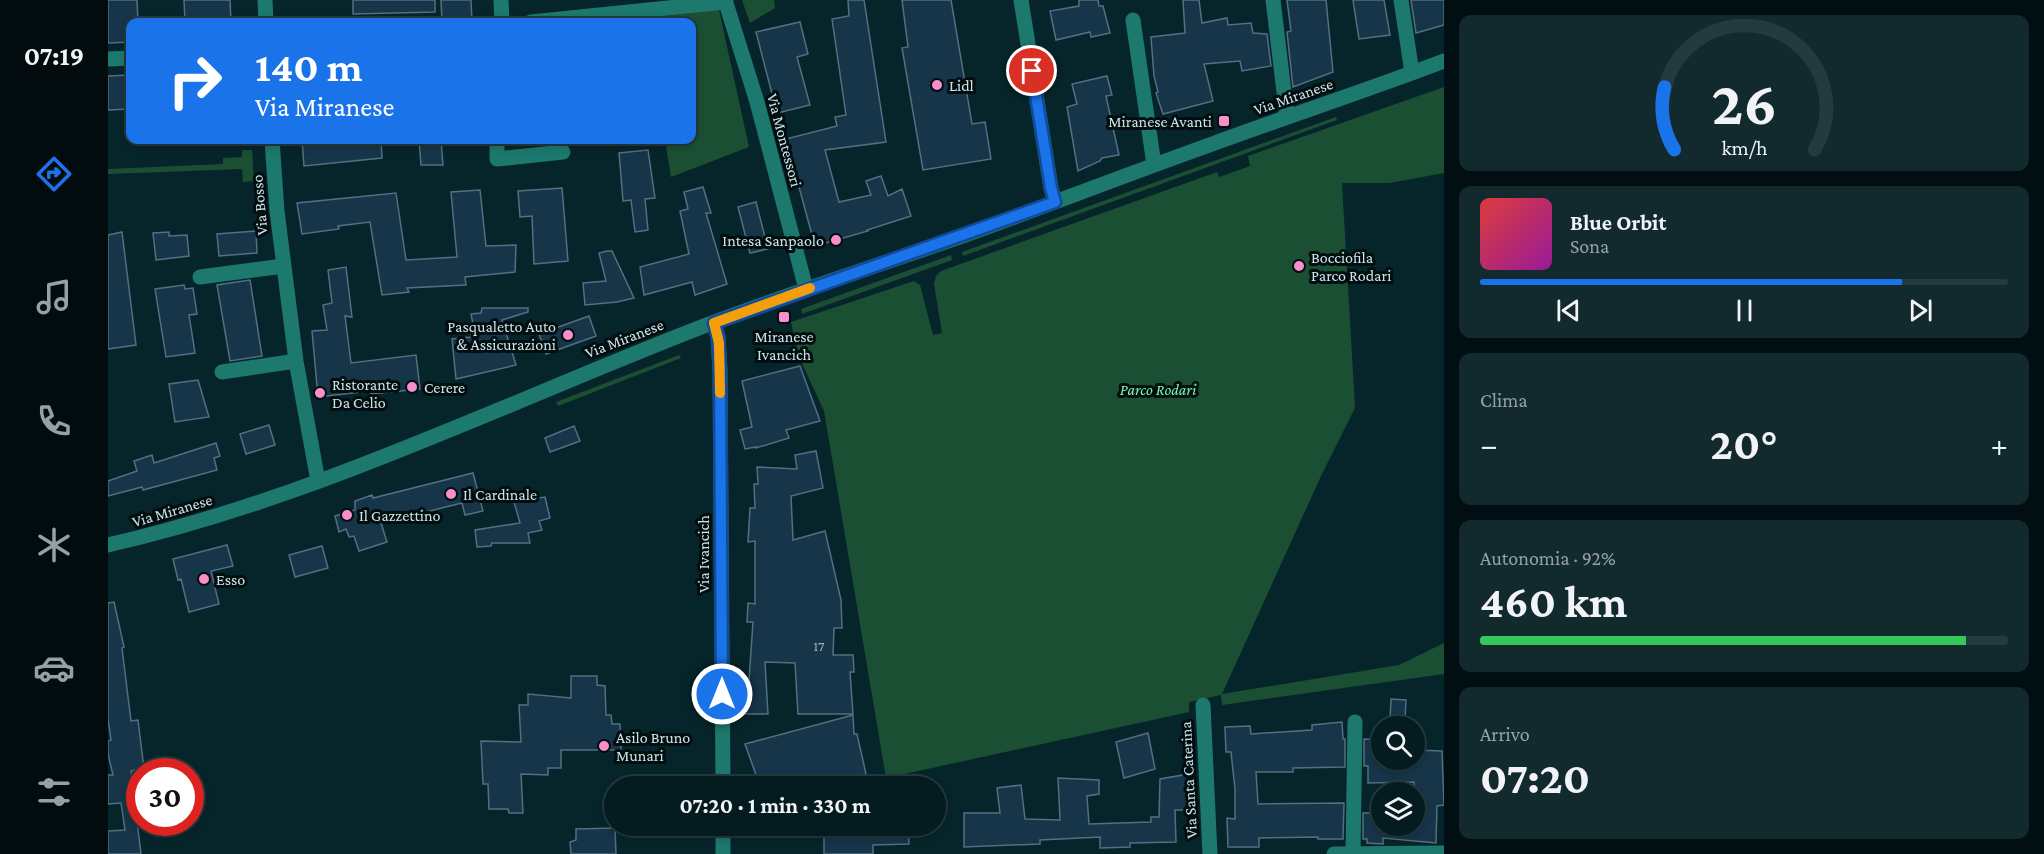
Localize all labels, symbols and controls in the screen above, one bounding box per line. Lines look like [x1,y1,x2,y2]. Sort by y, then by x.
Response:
text: 07:19 [24,41,84,71]
icon: right [156,42,234,120]
text: 140 m [255,43,363,90]
pin [1006,45,1057,96]
icon: arrive [1015,54,1048,87]
text: 26 [1711,68,1777,137]
street label: Via Miranese [1251,75,1335,118]
place label: Lidl [949,77,974,94]
marker: Lidl [930,78,944,92]
text: Via Miranese [255,92,394,122]
street label: Via Montessori [764,92,805,189]
place label: Miranese Avanti [1108,113,1212,130]
marker: Miranese Avanti [1217,114,1231,128]
text: km/h [1721,136,1768,160]
icon: directions [33,153,75,195]
street label: Via Bosso [248,174,271,236]
text: Blue Orbit [1570,210,1666,235]
place label: Intesa Sanpaolo [722,232,824,250]
marker: Intesa Sanpaolo [829,233,843,247]
text: Sona [1570,235,1609,257]
place label: Bocciofila Parco Rodari [1311,249,1391,284]
marker: Bocciofila Parco Rodari [1292,259,1306,273]
icon: music [33,276,75,318]
icon: previous [1552,294,1585,327]
icon: pause [1728,294,1761,327]
icon: next [1904,294,1937,327]
marker: Miranese Ivancich [777,310,791,324]
street label: Via Miranese [583,316,666,361]
place label: Pasqualetto Auto & Assicurazioni [447,318,556,353]
marker: Pasqualetto Auto & Assicurazioni [561,328,575,342]
place label: Miranese Ivancich [754,328,814,363]
place label: Ristorante Da Celio [332,376,398,411]
place label: Cerere [424,379,465,396]
marker: Cerere [405,380,419,394]
park label: Parco Rodari [1120,381,1197,398]
marker: Ristorante Da Celio [313,386,327,400]
text: Clima [1480,389,1528,411]
icon: phone [33,400,75,442]
text: 20° [1710,419,1778,469]
text: − [1480,426,1497,463]
text: + [1991,426,2008,463]
place label: Il Cardinale [463,486,537,503]
marker: Il Cardinale [444,487,458,501]
street label: Via Miranese [130,491,214,530]
place label: Il Gazzettino [359,507,441,524]
marker: Il Gazzettino [340,508,354,522]
street label: Via Ivancich [695,515,712,593]
icon: climate [33,524,75,566]
text: Autonomia · 92% [1480,547,1616,569]
place label: Esso [216,571,245,588]
marker: Esso [197,572,211,586]
text: 460 km [1480,577,1627,627]
house number: 17 [813,638,825,654]
icon: car [33,647,75,689]
position arrow [690,662,754,726]
map controls [1371,716,1425,836]
button: search [1371,716,1425,770]
street label: Via Santa Caterina [1177,720,1200,839]
text: Arrivo [1480,723,1530,745]
place label: Asilo Bruno Munari [616,729,690,764]
marker: Asilo Bruno Munari [597,739,611,753]
text: 07:20 [1480,753,1590,803]
speed limit sign: 30 [126,758,204,836]
icon: filters [33,771,75,813]
button: layers [1371,782,1425,836]
text: 07:20 · 1 min · 330 m [679,793,871,818]

